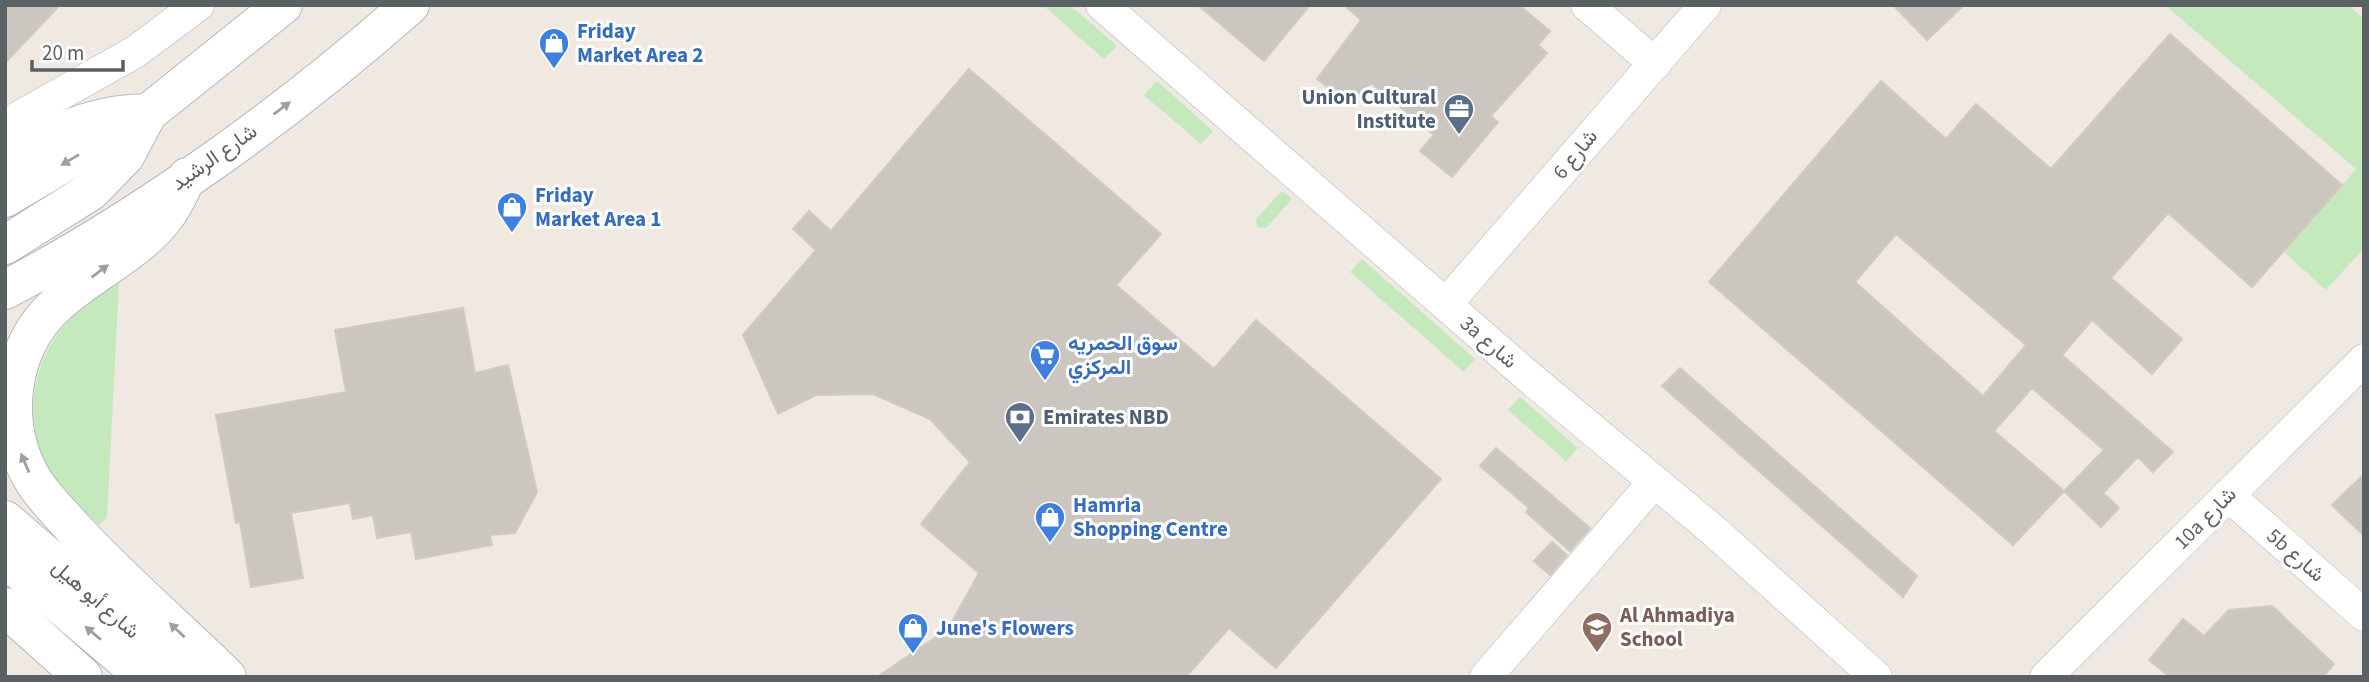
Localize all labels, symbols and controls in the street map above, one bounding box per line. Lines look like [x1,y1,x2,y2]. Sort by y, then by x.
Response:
place label: Friday Market Area 2 [577,16,703,70]
shop icon: Friday Market Area 2 [537,26,571,70]
scale bar [32,28,122,72]
text: 20 m [42,38,84,68]
place label: Union Cultural Institute [1302,82,1436,136]
office icon: Union Cultural Institute [1442,92,1476,136]
one-way arrow [273,102,291,116]
street label: شارع الرشيد [165,116,263,198]
street label: شارع 6 [1545,122,1605,186]
one-way arrow [60,154,80,167]
place label: Friday Market Area 1 [535,180,661,234]
shop icon: Friday Market Area 1 [495,190,529,234]
one-way arrow [91,264,109,278]
street label: 3a شارع [1454,309,1524,375]
place label: سوق الحمريه المركزي [1068,328,1178,384]
supermarket icon: سوق الحمريه المركزي [1028,338,1062,382]
bank icon: Emirates NBD [1003,400,1037,444]
place label: Emirates NBD [1043,402,1169,432]
one-way arrow [19,453,31,473]
street label: 10a شارع [2167,480,2243,556]
place label: Hamria Shopping Centre [1073,490,1228,544]
shop icon: Hamria Shopping Centre [1033,500,1067,544]
street label: 5b شارع [2260,521,2332,589]
street label: شارع أبو هيل [45,552,147,646]
place label: Al Ahmadiya School [1619,600,1735,654]
school or university icon: Al Ahmadiya School [1580,610,1614,654]
shop icon: June's Flowers [896,611,930,655]
place label: June's Flowers [936,613,1074,643]
one-way arrow [169,621,186,638]
one-way arrow [84,625,102,640]

